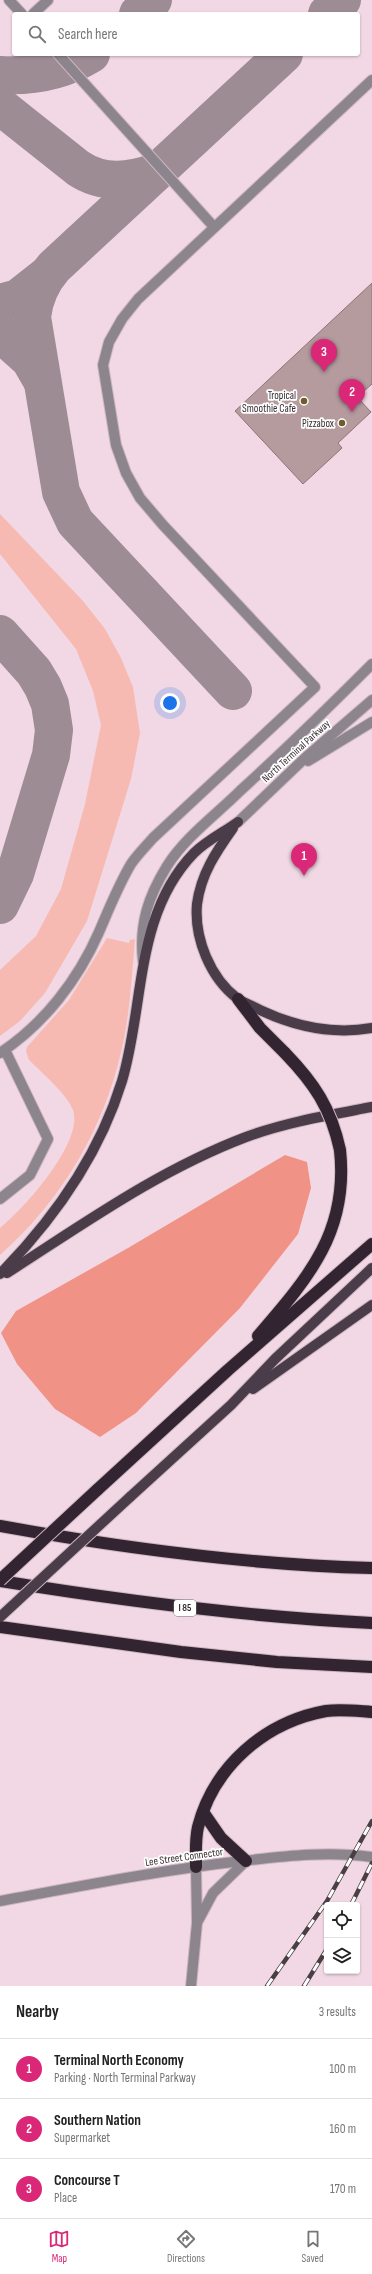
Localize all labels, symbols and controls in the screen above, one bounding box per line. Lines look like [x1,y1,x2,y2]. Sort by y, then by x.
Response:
search box [12,12,360,56]
icon: search [26,23,48,45]
text: Search here [58,25,118,44]
pin: 3 [311,339,337,372]
pin: 2 [339,379,365,412]
place label: Tropical Smoothie Cafe [242,389,296,415]
marker: Tropical Smoothie Cafe [299,396,309,406]
place label: Pizzabox [302,417,334,430]
marker: Pizzabox [337,418,347,428]
your location [160,693,180,713]
street label: North Terminal Parkway [259,717,333,785]
pin: 1 [291,843,317,876]
road number: I 85 [174,1600,196,1616]
street label: Lee Street Connector [144,1845,224,1869]
map controls [324,1902,360,1974]
button: locate [324,1902,360,1938]
button: layers [324,1938,360,1974]
text: Nearby [16,2002,59,2022]
text: 3 results [319,2004,356,2020]
text: Terminal North Economy [54,2051,184,2070]
text: 1 [26,2061,32,2077]
text: 100 m [329,2061,356,2077]
text: Parking · North Terminal Parkway [54,2070,196,2086]
text: Southern Nation [54,2111,141,2130]
text: 2 [26,2121,32,2137]
text: 160 m [330,2121,356,2137]
text: Supermarket [54,2130,110,2146]
text: Concourse T [54,2171,120,2190]
text: 3 [26,2181,32,2197]
text: 170 m [330,2181,356,2197]
text: Place [54,2190,77,2206]
tab: Map [48,2228,70,2265]
tab: Directions [167,2228,205,2265]
tab: Saved [302,2228,324,2265]

